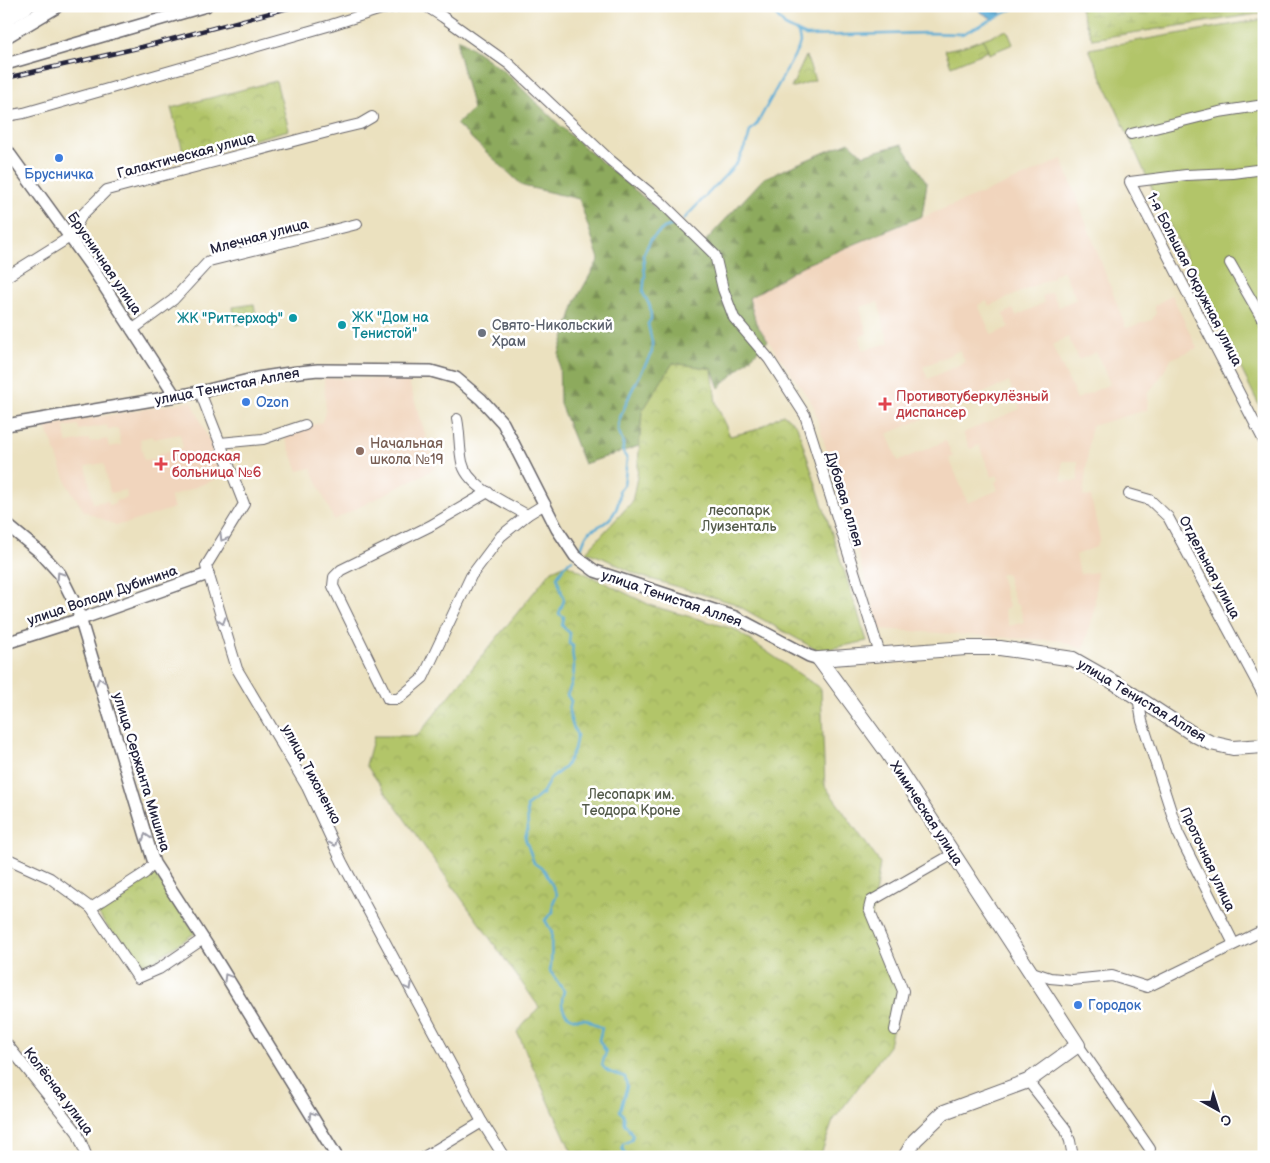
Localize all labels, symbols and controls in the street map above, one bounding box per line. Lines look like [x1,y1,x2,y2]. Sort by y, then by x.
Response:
street label: Галактическая улица [115,129,257,182]
marker: Брусничка [53,152,65,164]
place label: Брусничка [24,166,94,183]
street label: 1-я Большая Окружная улица [1143,190,1246,370]
street label: Брусничная улица [64,209,146,319]
street label: Млечная улица [208,215,311,258]
place label: ЖК "Дом на Тенистой" [352,309,429,342]
place label: ЖК "Риттерхоф" [177,310,283,327]
marker: ЖК "Риттерхоф" [287,312,299,324]
place label: Свято-Никольский Храм [492,317,613,350]
marker: ЖК "Дом на Тенистой" [336,319,348,331]
marker: Свято-Никольский Храм [476,327,488,339]
street label: улица Тенистая Аллея [153,364,301,409]
place label: Противотуберкулёзный диспансер [896,388,1049,421]
place label: Ozon [256,394,289,411]
marker: Ozon [240,396,252,408]
marker: Противотуберкулёзный диспансер [878,397,892,411]
place label: Начальная школа №19 [370,435,444,468]
marker: Начальная школа №19 [354,445,366,457]
place label: Городская больница №6 [172,448,262,481]
street label: Дубовая аллея [822,450,867,549]
marker: Городская больница №6 [154,457,168,471]
park label: лесопарк Луизенталь [700,502,777,535]
street label: Отдельная улица [1175,513,1244,622]
one-way arrow [219,533,229,542]
street label: улица Володи Дубинина [25,562,180,629]
street label: улица Тенистая Аллея [600,566,744,631]
one-way arrow [57,572,66,581]
one-way arrow [217,616,227,624]
street label: улица Тенистая Аллея [1074,655,1209,746]
one-way arrow [95,677,105,686]
street label: улица Сержанта Мишина [109,690,174,855]
street label: улица Тихоненко [278,722,345,827]
street label: Химическая улица [886,758,967,869]
park label: Лесопарк им. Теодора Кроне [582,786,680,819]
street label: Проточная улица [1176,805,1239,915]
one-way arrow [142,833,152,841]
one-way arrow [327,838,338,847]
one-way arrow [224,973,233,982]
one-way arrow [403,982,413,991]
place label: Городок [1088,997,1142,1014]
marker: Городок [1072,999,1084,1011]
street label: Колёсная улица [20,1044,97,1139]
north arrow [1192,1086,1242,1136]
text: С [1217,1110,1235,1130]
one-way arrow [308,1112,318,1121]

